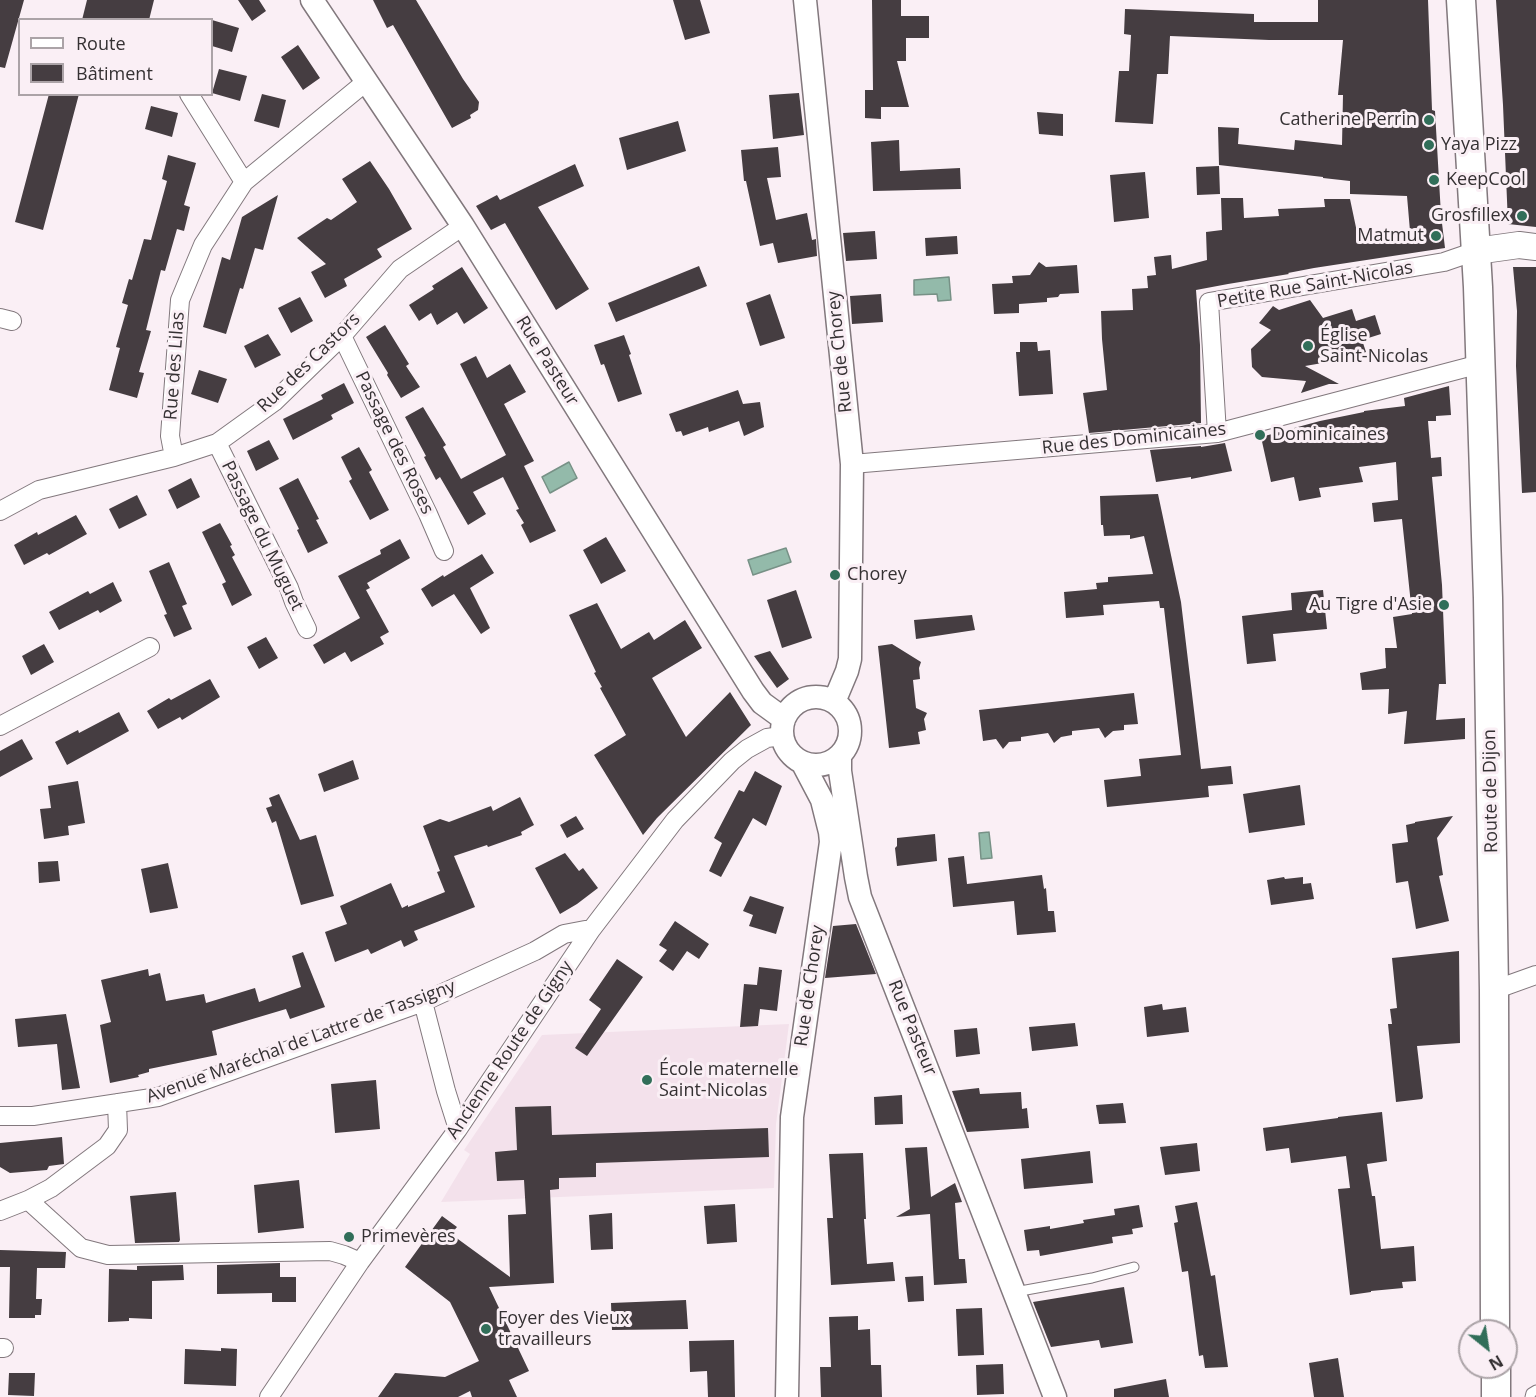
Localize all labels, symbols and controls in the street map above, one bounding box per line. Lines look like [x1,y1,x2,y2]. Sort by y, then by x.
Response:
legend [18,18,213,96]
text: Route [76,31,126,55]
text: Bâtiment [76,61,153,85]
place label: Catherine Perrin [1279,109,1417,131]
marker: Catherine Perrin [1422,113,1436,127]
place label: Yaya Pizz [1441,134,1517,156]
marker: Yaya Pizz [1422,138,1436,152]
place label: KeepCool [1446,169,1526,191]
marker: KeepCool [1427,173,1441,187]
place label: Grosfillex [1431,205,1510,227]
marker: Grosfillex [1515,209,1529,223]
place label: Matmut [1357,225,1424,247]
marker: Matmut [1429,229,1443,243]
street label: Petite Rue Saint-Nicolas [1215,257,1415,313]
street label: Rue de Chorey [823,290,857,414]
street label: Rue des Castors [253,309,365,417]
street label: Rue des Lilas [160,311,190,421]
street label: Rue Pasteur [511,312,583,410]
place label: Église Saint-Nicolas [1320,325,1428,368]
marker: Église Saint-Nicolas [1301,339,1315,353]
street label: Passage des Roses [350,368,438,518]
street label: Rue des Dominicaines [1041,419,1227,459]
place label: Dominicaines [1272,424,1386,446]
marker: Dominicaines [1253,428,1267,442]
street label: Passage du Muguet [216,458,308,614]
place label: Chorey [847,564,907,586]
marker: Chorey [828,568,842,582]
place label: Au Tigre d'Asie [1309,594,1432,616]
marker: Au Tigre d'Asie [1437,598,1451,612]
street label: Route de Dijon [1479,729,1503,853]
street label: Rue de Chorey [791,924,829,1048]
street label: Ancienne Route de Gigny [442,957,578,1143]
street label: Avenue Maréchal de Lattre de Tassigny [144,976,458,1108]
street label: Rue Pasteur [883,977,941,1079]
place label: École maternelle Saint-Nicolas [659,1059,799,1102]
marker: École maternelle Saint-Nicolas [640,1073,654,1087]
place label: Primevères [361,1226,456,1248]
marker: Primevères [342,1230,356,1244]
place label: Foyer des Vieux travailleurs [498,1308,629,1350]
north arrow [1458,1319,1518,1379]
marker: Foyer des Vieux travailleurs [479,1322,493,1336]
text: N [1485,1350,1507,1376]

